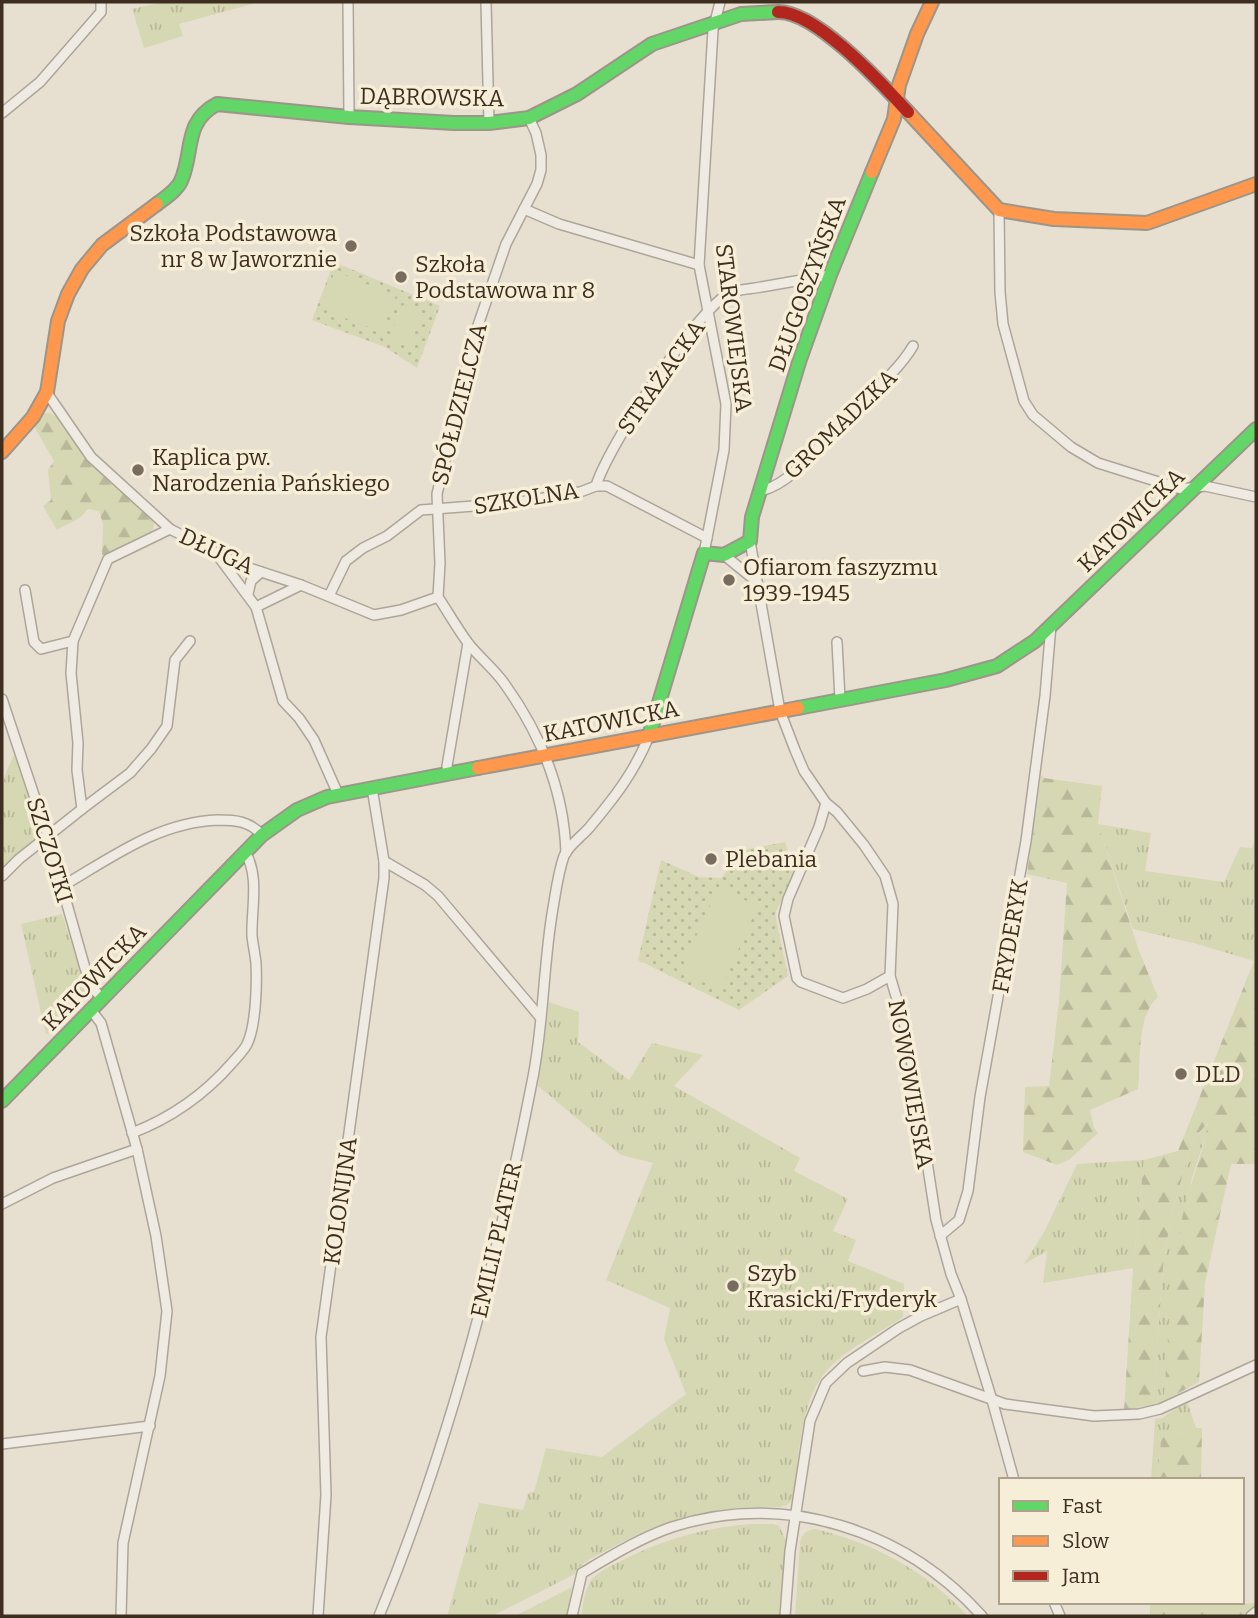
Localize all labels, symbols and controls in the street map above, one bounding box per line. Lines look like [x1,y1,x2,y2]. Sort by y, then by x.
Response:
street label: DĄBROWSKA [359,82,505,112]
street label: DŁUGOSZYŃSKA [762,192,852,375]
place label: Szkoła Podstawowa nr 8 w Jaworznie [129,219,337,273]
marker: Szkoła Podstawowa nr 8 w Jaworznie [343,238,359,254]
street label: STAROWIEJSKA [710,242,758,415]
place label: Szkoła Podstawowa nr 8 [415,250,595,304]
marker: Szkoła Podstawowa nr 8 [393,269,409,285]
street label: STRAŻACKA [611,314,711,440]
street label: SPÓŁDZIELCZA [425,319,493,488]
street label: GROMADZKA [778,363,903,485]
place label: Kaplica pw. Narodzenia Pańskiego [152,443,390,497]
marker: Kaplica pw. Narodzenia Pańskiego [130,462,146,478]
street label: KATOWICKA [1072,462,1191,578]
street label: SZKOLNA [472,476,581,520]
street label: DŁUGA [175,522,259,581]
place label: Ofiarom faszyzmu 1939-1945 [743,553,938,607]
marker: Ofiarom faszyzmu 1939-1945 [721,572,737,588]
street label: KATOWICKA [541,694,682,748]
street label: SZCZOTKI [21,794,79,906]
place label: Plebania [725,845,818,873]
marker: Plebania [703,851,719,867]
street label: FRYDERYK [986,877,1034,995]
street label: KATOWICKA [36,917,152,1036]
street label: NOWOWIEJSKA [882,997,940,1172]
place label: DLD [1195,1060,1241,1088]
marker: DLD [1173,1066,1189,1082]
street label: KOLONIJNA [317,1135,363,1267]
street label: EMILII PLATER [465,1160,527,1320]
place label: Szyb Krasicki/Fryderyk [747,1259,937,1313]
marker: Szyb Krasicki/Fryderyk [725,1278,741,1294]
legend [999,1478,1244,1604]
text: Fast [1062,1493,1103,1519]
text: Slow [1062,1528,1109,1554]
text: Jam [1061,1563,1100,1589]

